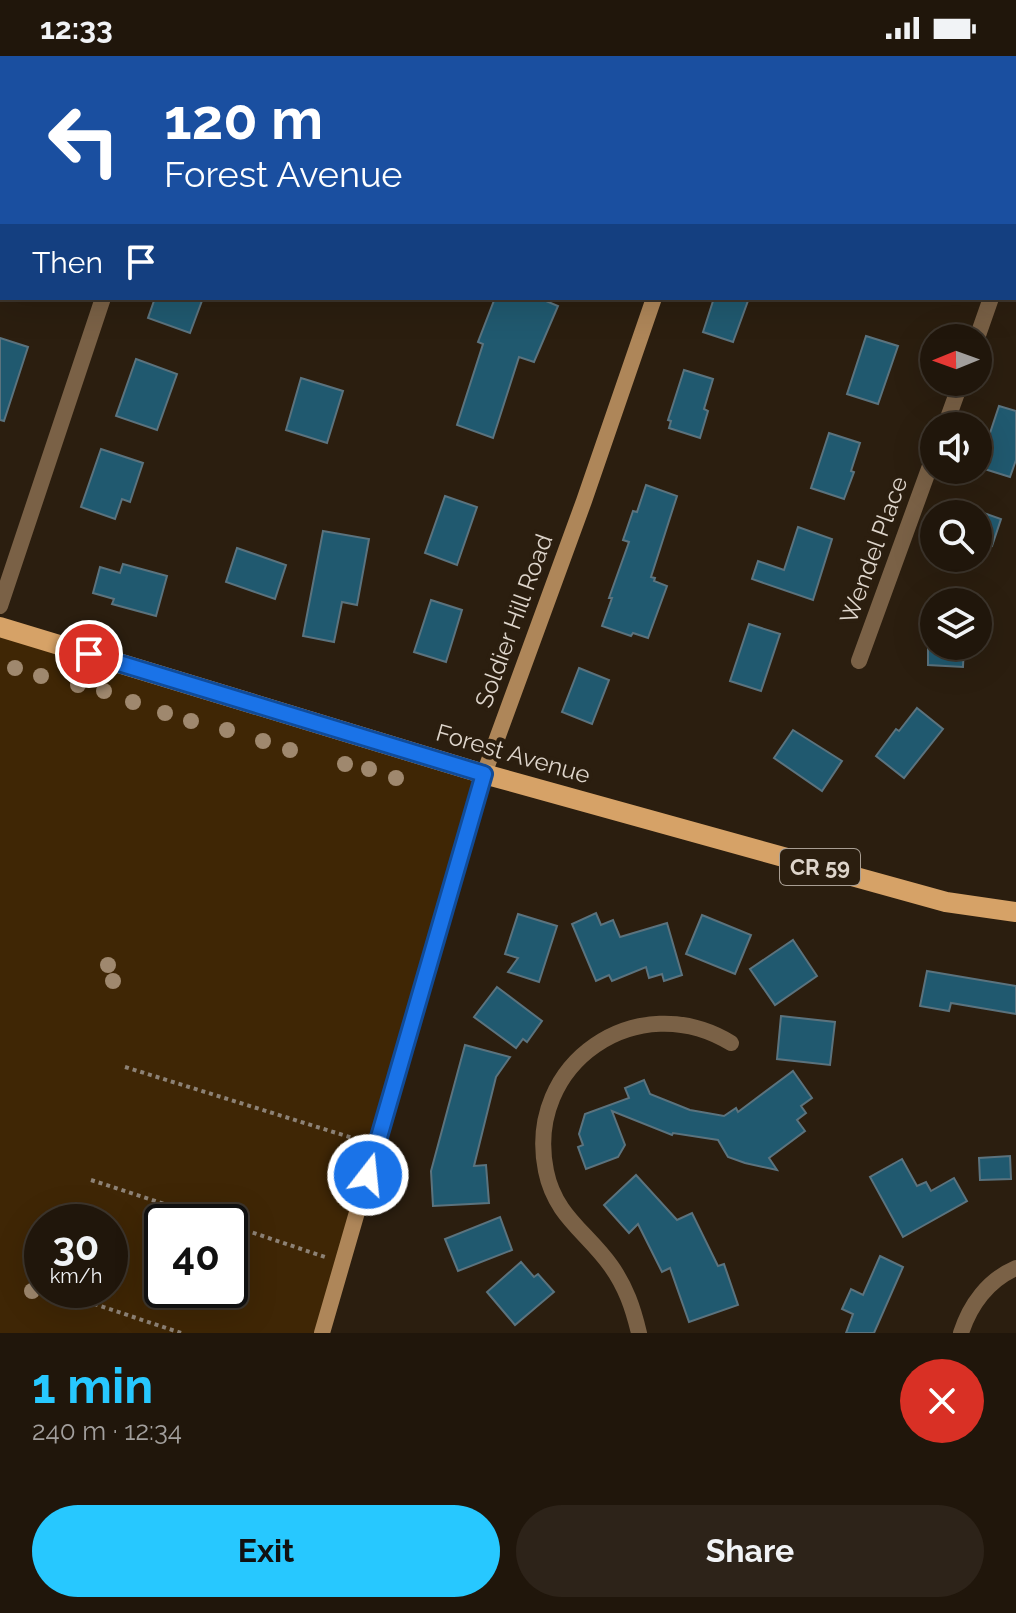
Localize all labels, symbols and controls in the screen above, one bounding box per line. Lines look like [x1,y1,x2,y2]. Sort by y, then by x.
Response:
text: 12:33 [40,11,113,46]
text: 120 m [164,86,323,152]
icon: left [32,88,136,192]
text: Forest Avenue [164,153,402,195]
icon: arrive [119,240,163,284]
text: Then [32,245,103,280]
north arrow [920,324,992,396]
map controls [920,324,992,660]
button: sound [920,412,992,484]
street label: Wendel Place [834,472,914,627]
button: search [920,500,992,572]
street label: Soldier Hill Road [469,530,558,712]
button: layers [920,588,992,660]
pin [55,620,123,688]
icon: arrive [67,632,111,676]
street label: Forest Avenue [433,718,594,789]
road number: CR 59 [780,849,860,885]
position arrow [326,1133,410,1217]
speed limit sign: 40 [144,1204,248,1308]
text: 30 [53,1222,99,1269]
text: km/h [50,1264,102,1288]
text: 1 min [32,1358,153,1414]
button: close [900,1359,984,1443]
text: 240 m · 12:34 [32,1416,182,1446]
button: Exit [32,1505,500,1597]
button: Share [516,1505,984,1597]

